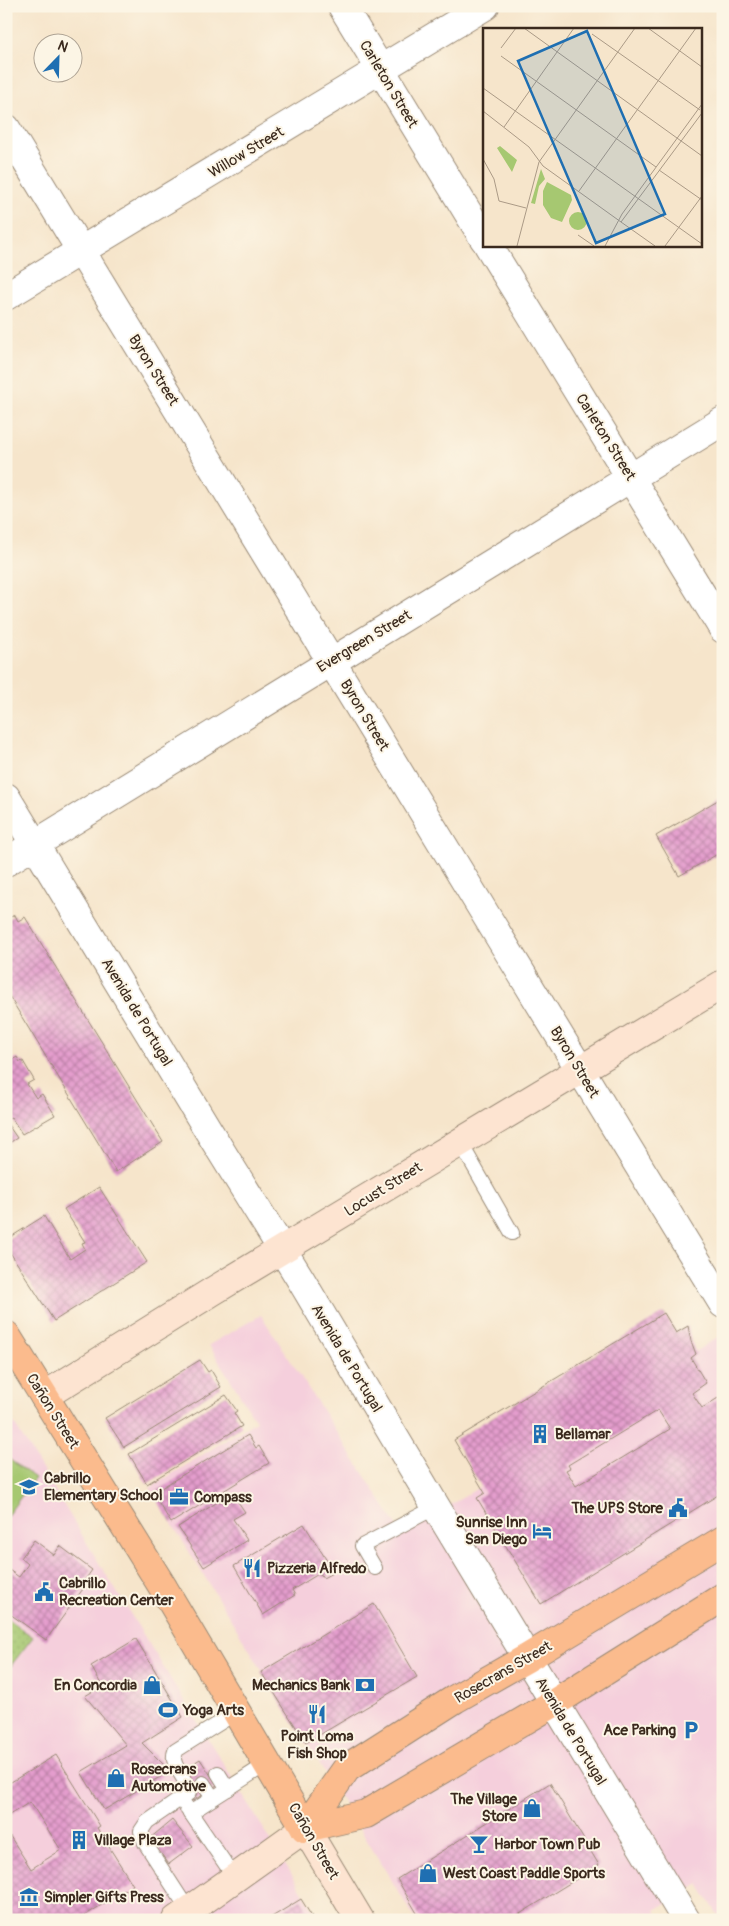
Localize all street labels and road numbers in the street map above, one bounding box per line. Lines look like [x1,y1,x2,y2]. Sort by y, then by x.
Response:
street label: Carleton Street [355,37,423,132]
street label: Willow Street [205,122,288,182]
street label: Byron Street [124,331,183,410]
street label: Carleton Street [571,390,640,485]
street label: Evergreen Street [314,605,416,677]
street label: Byron Street [336,676,394,755]
street label: Avenida de Portugal [97,955,176,1070]
street label: Byron Street [546,1023,604,1102]
street label: Locust Street [341,1157,427,1221]
street label: Avenida de Portugal [307,1301,386,1416]
street label: Cañon Street [22,1370,84,1453]
street label: Rosecrans Street [451,1636,556,1708]
street label: Avenida de Portugal [531,1674,610,1789]
street label: Cañon Street [284,1800,344,1884]

